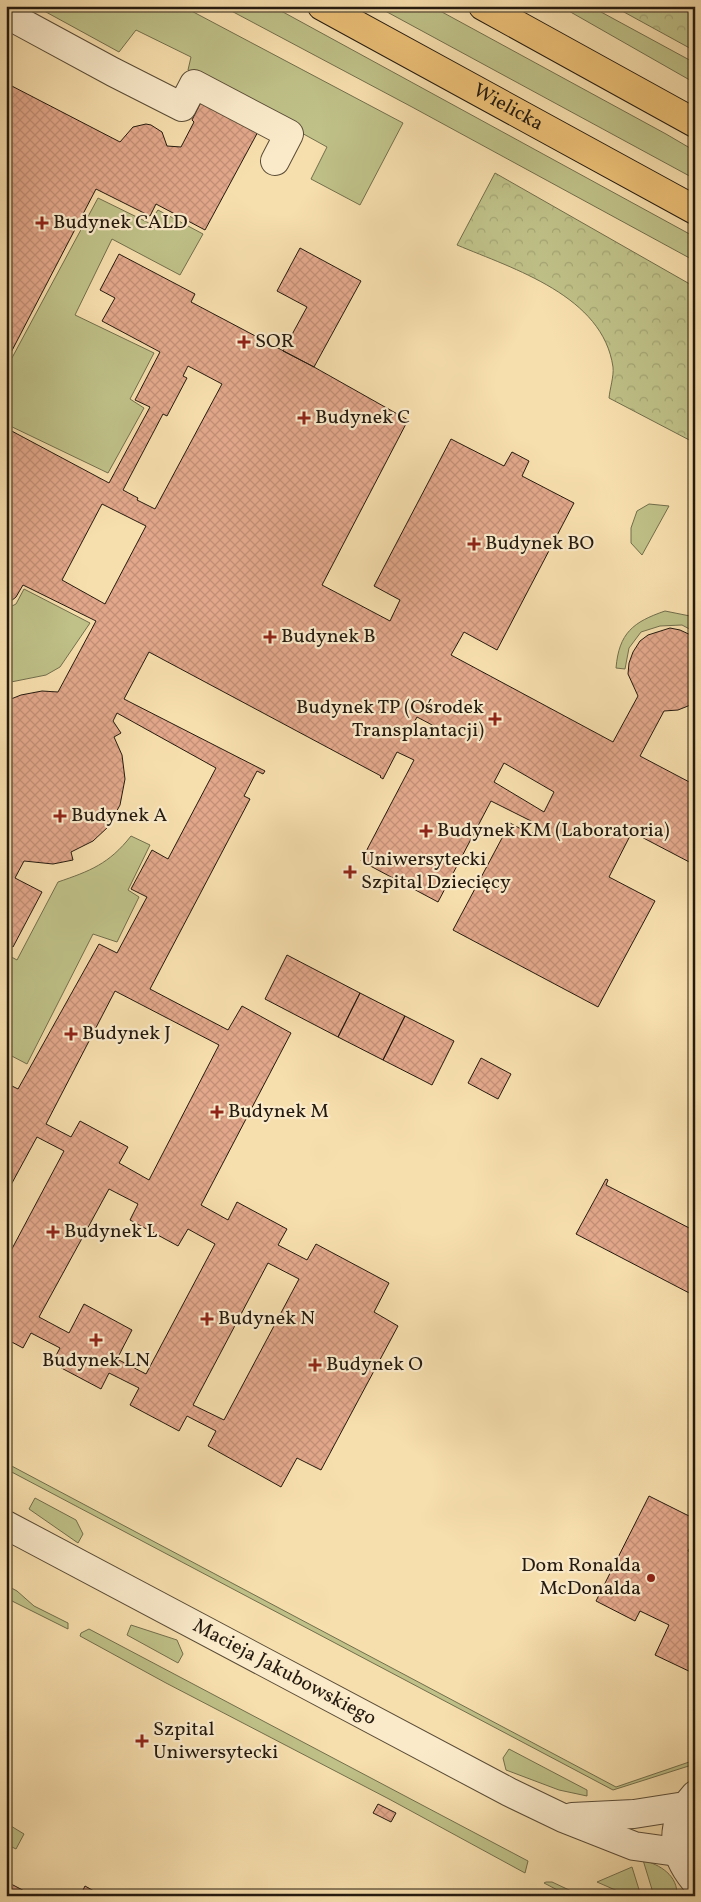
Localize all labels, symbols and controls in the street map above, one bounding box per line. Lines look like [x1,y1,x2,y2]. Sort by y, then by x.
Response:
street label: Wielicka [468,77,548,138]
place label: Budynek CALD [53,209,188,237]
marker: Budynek CALD [35,216,49,230]
place label: SOR [255,328,295,356]
marker: SOR [237,335,251,349]
place label: Budynek C [315,404,410,432]
marker: Budynek C [297,411,311,425]
place label: Budynek BO [485,530,594,558]
marker: Budynek BO [467,537,481,551]
place label: Budynek B [281,623,376,651]
marker: Budynek B [263,630,277,644]
place label: Budynek TP (Ośrodek Transplantacji) [296,694,484,745]
marker: Budynek TP (Ośrodek Transplantacji) [488,712,502,726]
place label: Budynek A [71,802,167,830]
marker: Budynek A [53,809,67,823]
place label: Budynek KM (Laboratoria) [437,817,670,845]
marker: Budynek KM (Laboratoria) [419,824,433,838]
place label: Uniwersytecki Szpital Dziecięcy [361,846,511,897]
marker: Uniwersytecki Szpital Dziecięcy [343,865,357,879]
place label: Budynek J [82,1020,171,1048]
marker: Budynek J [64,1027,78,1041]
place label: Budynek M [228,1098,329,1126]
marker: Budynek M [210,1105,224,1119]
place label: Budynek L [64,1218,157,1246]
marker: Budynek L [46,1225,60,1239]
place label: Budynek N [218,1305,315,1333]
marker: Budynek N [200,1312,214,1326]
marker: Budynek LN [89,1333,103,1347]
place label: Budynek LN [42,1347,150,1375]
place label: Budynek O [326,1351,423,1379]
marker: Budynek O [308,1358,322,1372]
place label: Dom Ronalda McDonalda [521,1552,641,1603]
marker: Dom Ronalda McDonalda [645,1572,657,1584]
street label: Macieja Jakubowskiego [187,1612,381,1733]
place label: Szpital Uniwersytecki [153,1716,278,1767]
marker: Szpital Uniwersytecki [135,1734,149,1748]

